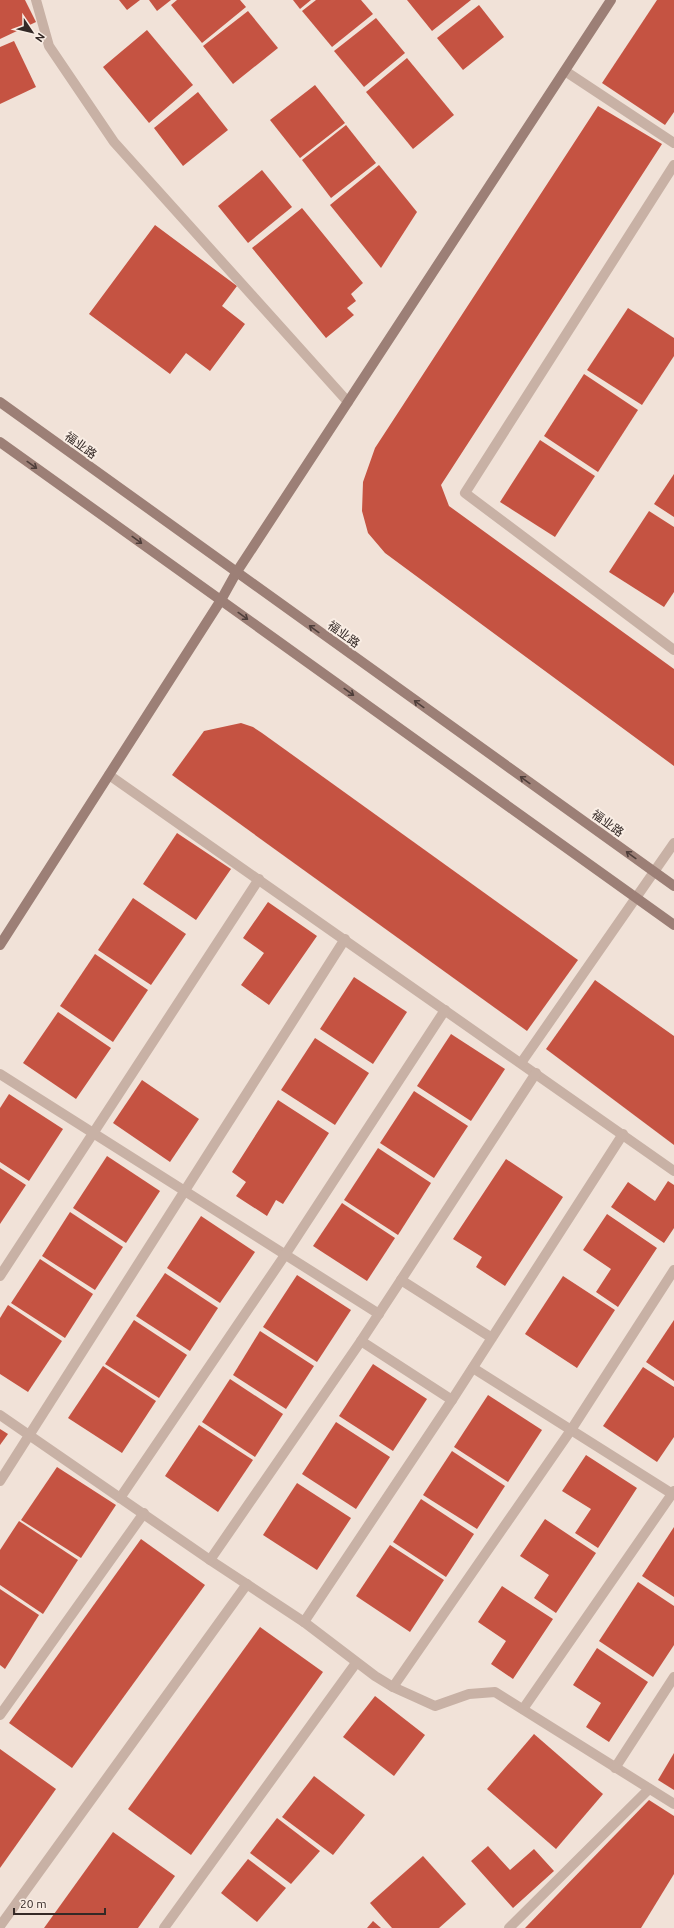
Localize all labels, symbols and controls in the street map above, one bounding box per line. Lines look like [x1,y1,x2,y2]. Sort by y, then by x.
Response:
north arrow [12,12,52,52]
text: N [33,31,47,45]
street label: 福业路 [63,429,99,461]
one-way arrow [26,461,37,469]
one-way arrow [132,536,143,544]
one-way arrow [238,612,249,620]
street label: 福业路 [326,618,362,650]
one-way arrow [308,624,319,633]
one-way arrow [343,688,354,696]
one-way arrow [414,700,425,708]
one-way arrow [520,776,531,784]
street label: 福业路 [590,807,626,839]
one-way arrow [626,851,637,859]
scale bar [14,1890,105,1916]
text: 20 m [20,1897,47,1910]

